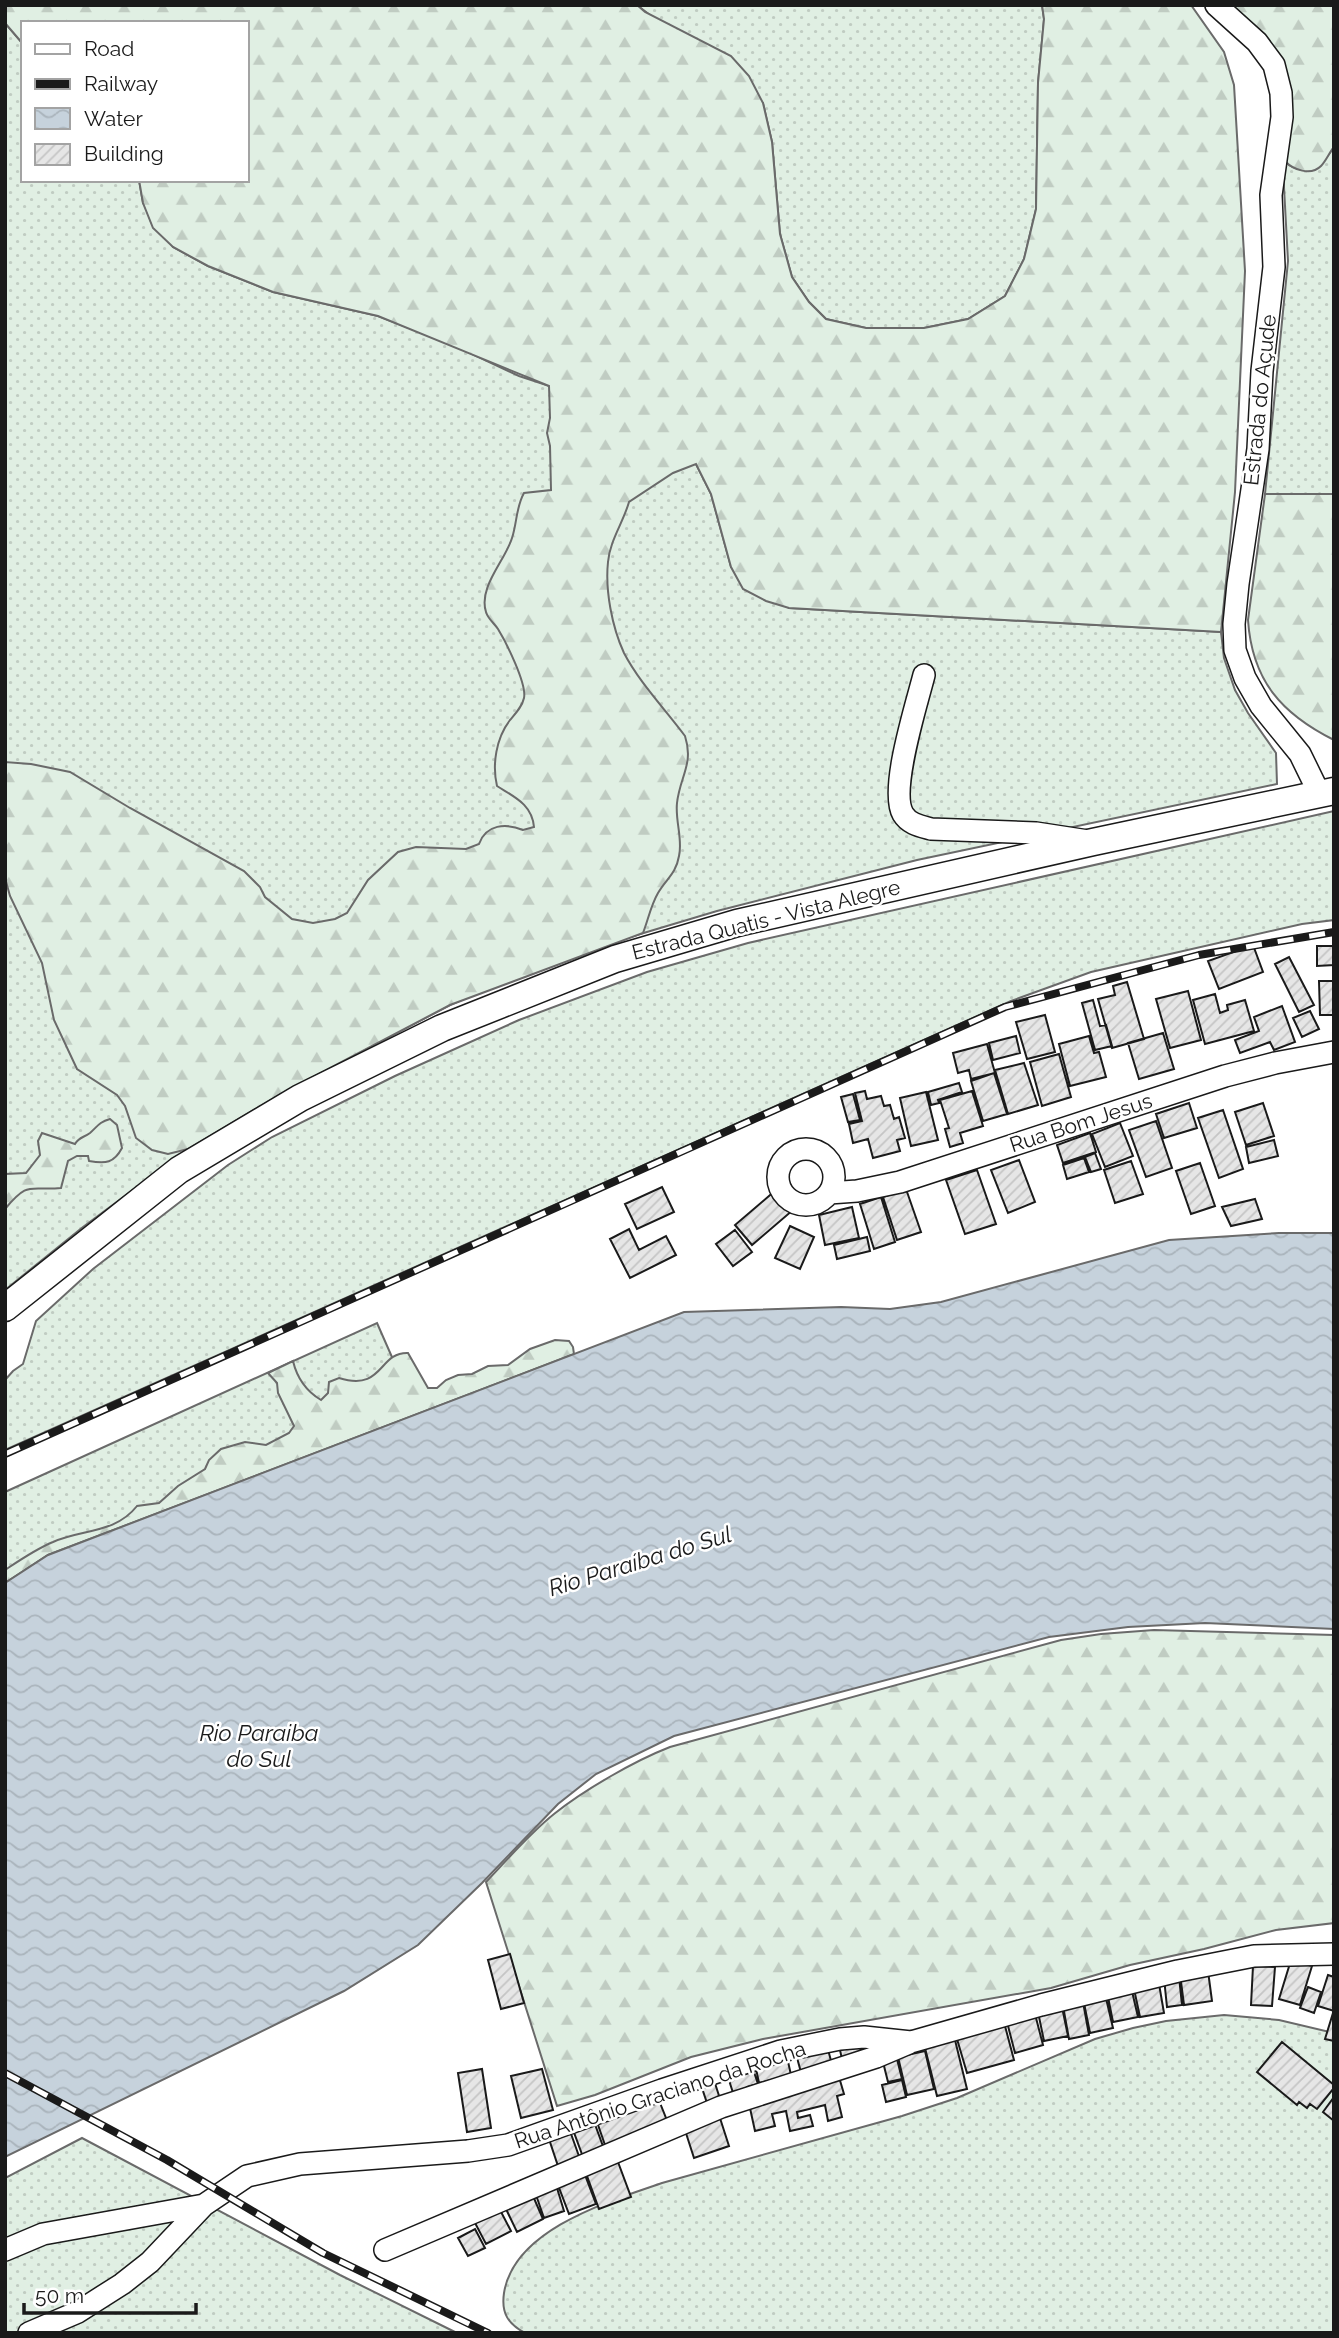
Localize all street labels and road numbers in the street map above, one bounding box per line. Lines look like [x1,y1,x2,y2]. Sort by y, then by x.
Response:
street label: Estrada do Açude [1238,313,1281,487]
street label: Estrada Quatis - Vista Alegre [629,874,903,965]
street label: Rua Bom Jesus [1006,1088,1155,1157]
street label: Rua Antônio Graciano da Rocha [511,2036,809,2154]

